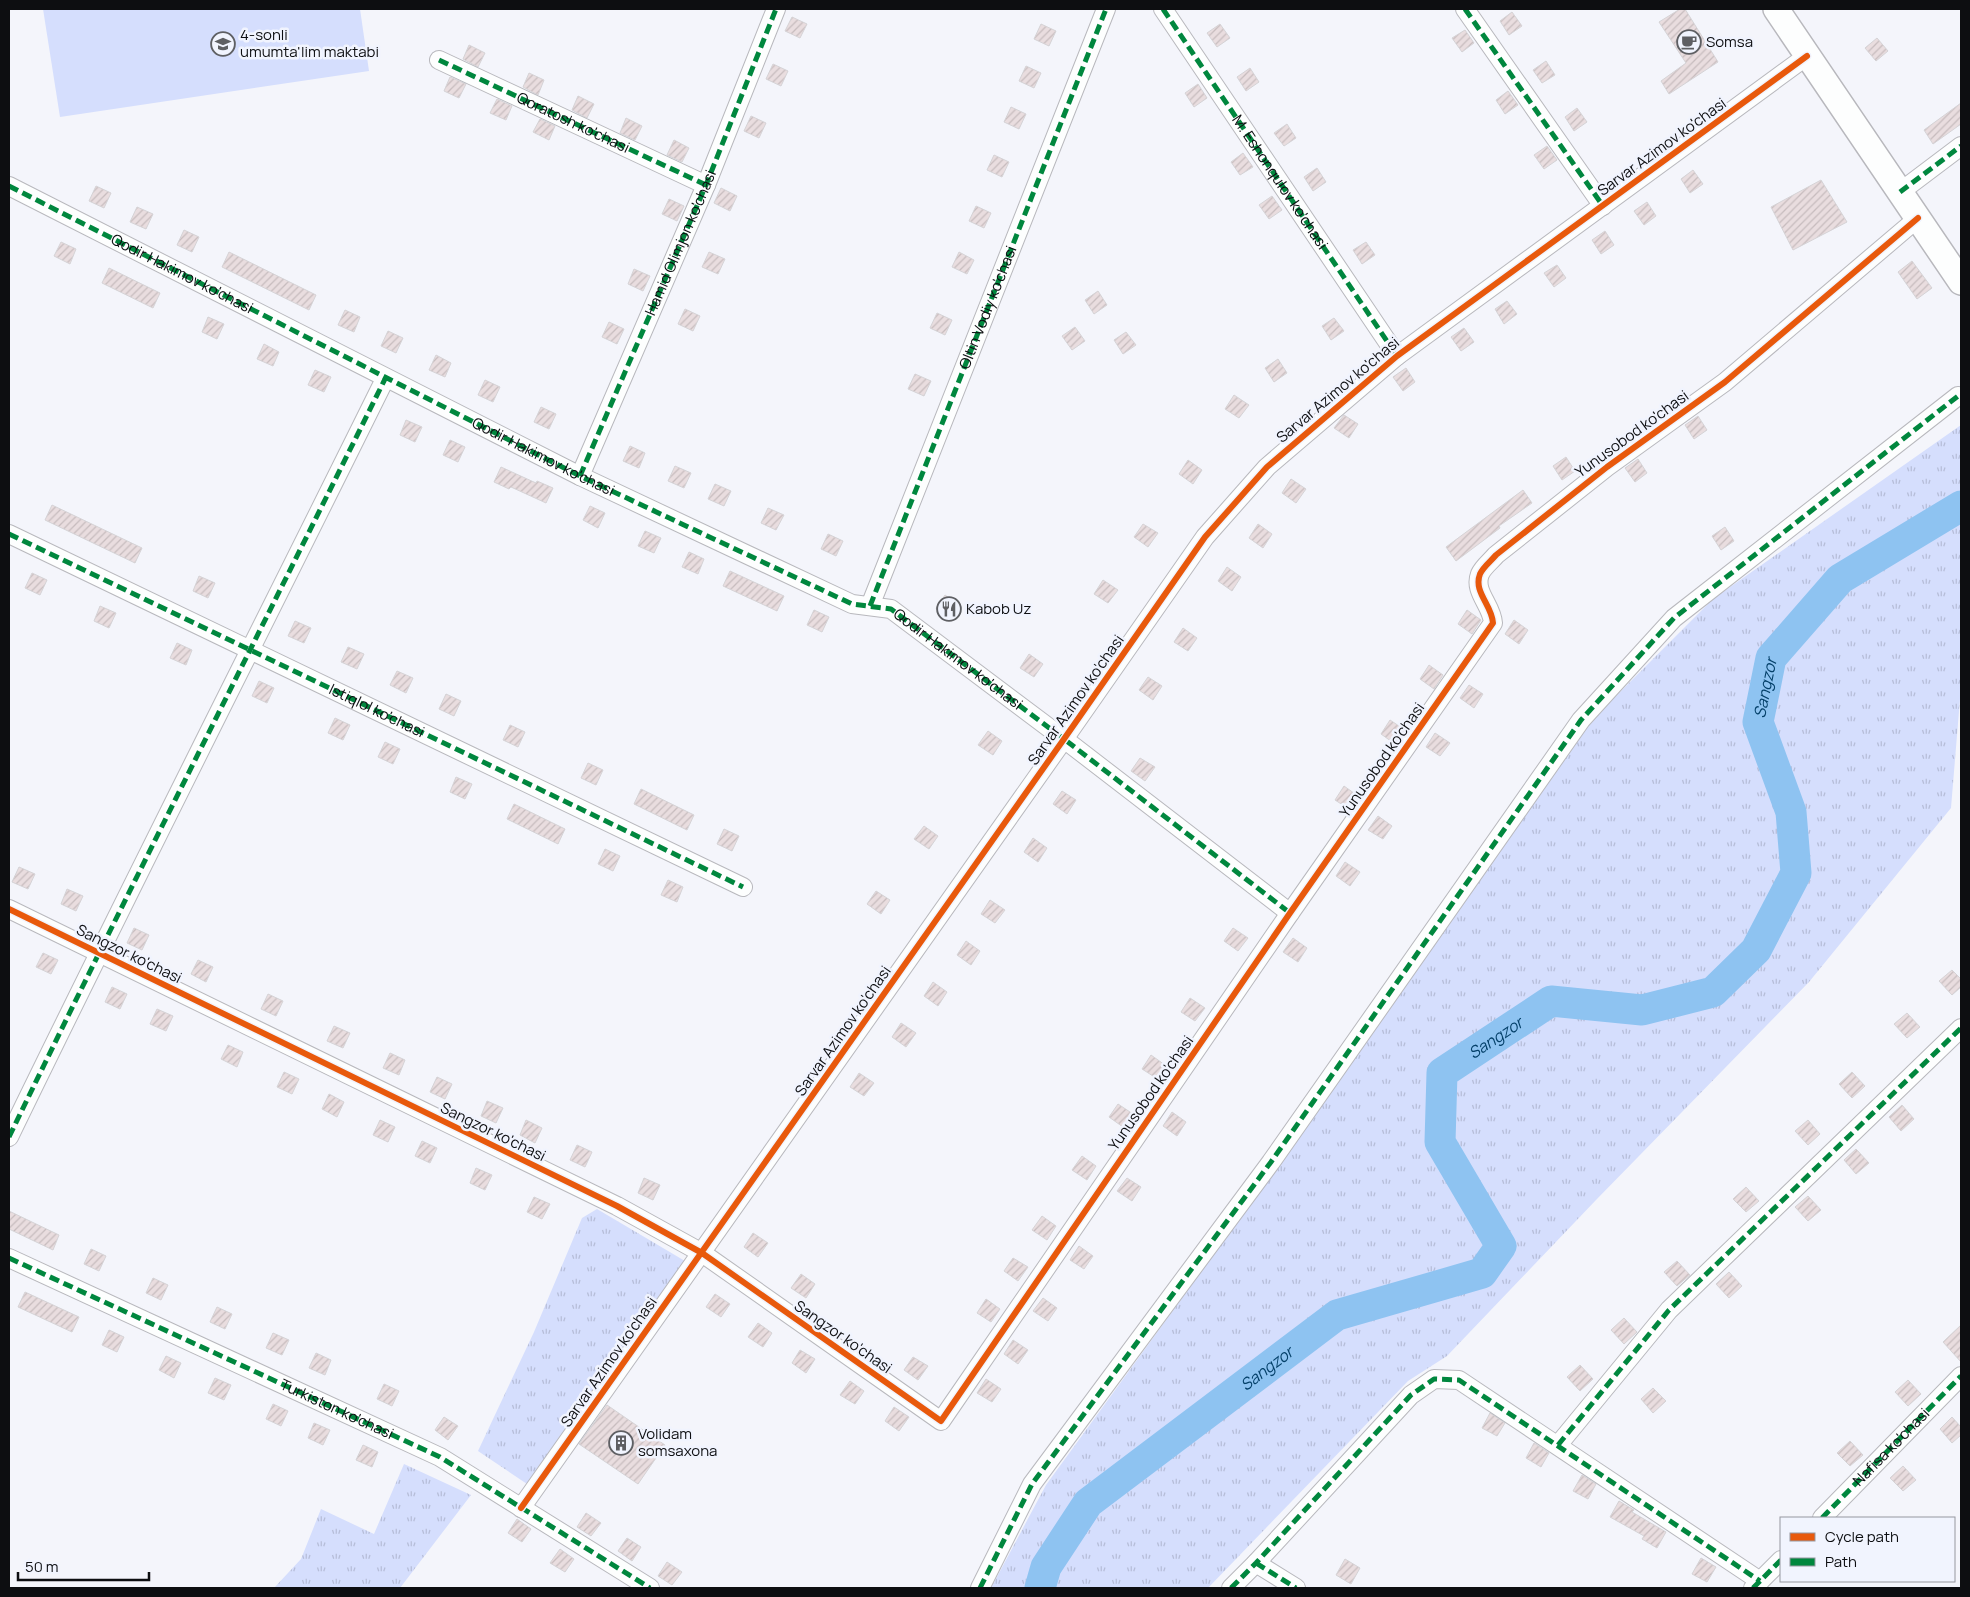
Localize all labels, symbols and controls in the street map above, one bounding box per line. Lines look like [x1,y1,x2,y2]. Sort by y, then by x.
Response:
place label: 4-sonli umumta'lim maktabi [240,24,379,62]
cafe icon: Somsa [1676,29,1702,55]
school or university icon: 4-sonli umumta'lim maktabi [210,31,236,57]
place label: Somsa [1706,31,1753,52]
street label: Qoratosh ko'chasi [513,87,633,158]
street label: Sarvar Azimov ko'chasi [1593,93,1730,200]
street label: M. Eshonqulov ko'chasi [1227,111,1333,253]
street label: Hamid Olimjon ko'chasi [640,167,721,319]
street label: Qodir Hakimov ko'chasi [108,229,257,318]
street label: Oltin Vodiy ko'chasi [954,242,1021,372]
street label: Sarvar Azimov ko'chasi [1272,332,1404,447]
street label: Yunusobod ko'chasi [1571,385,1693,482]
street label: Qodir Hakimov ko'chasi [469,412,618,501]
restaurant icon: Kabob Uz [936,596,962,622]
place label: Kabob Uz [966,598,1031,619]
street label: Qodir Hakimov ko'chasi [889,603,1027,714]
street label: Sarvar Azimov ko'chasi [1023,630,1129,769]
water label: Sangzor [1748,654,1782,720]
street label: Istiqlol ko'chasi [326,678,428,742]
street label: Yunusobod ko'chasi [1334,698,1429,821]
street label: Sangzor ko'chasi [73,919,185,988]
street label: Sarvar Azimov ko'chasi [790,961,896,1100]
water label: Sangzor [1464,1011,1529,1064]
street label: Yunusobod ko'chasi [1103,1031,1198,1154]
street label: Sangzor ko'chasi [437,1097,549,1166]
street label: Sarvar Azimov ko'chasi [556,1292,662,1431]
street label: Sangzor ko'chasi [790,1295,896,1378]
water label: Sangzor [1236,1340,1299,1395]
street label: Turkiston ko'chasi [277,1374,397,1444]
street label: Nafisa ko'chasi [1848,1403,1934,1491]
place label: Volidam somsaxona [638,1423,717,1461]
building icon: Volidam somsaxona [608,1430,634,1456]
legend [1780,1517,1955,1582]
text: Cycle path [1825,1526,1899,1547]
scale bar [18,1550,149,1582]
text: Path [1825,1551,1857,1572]
text: 50 m [25,1556,59,1577]

